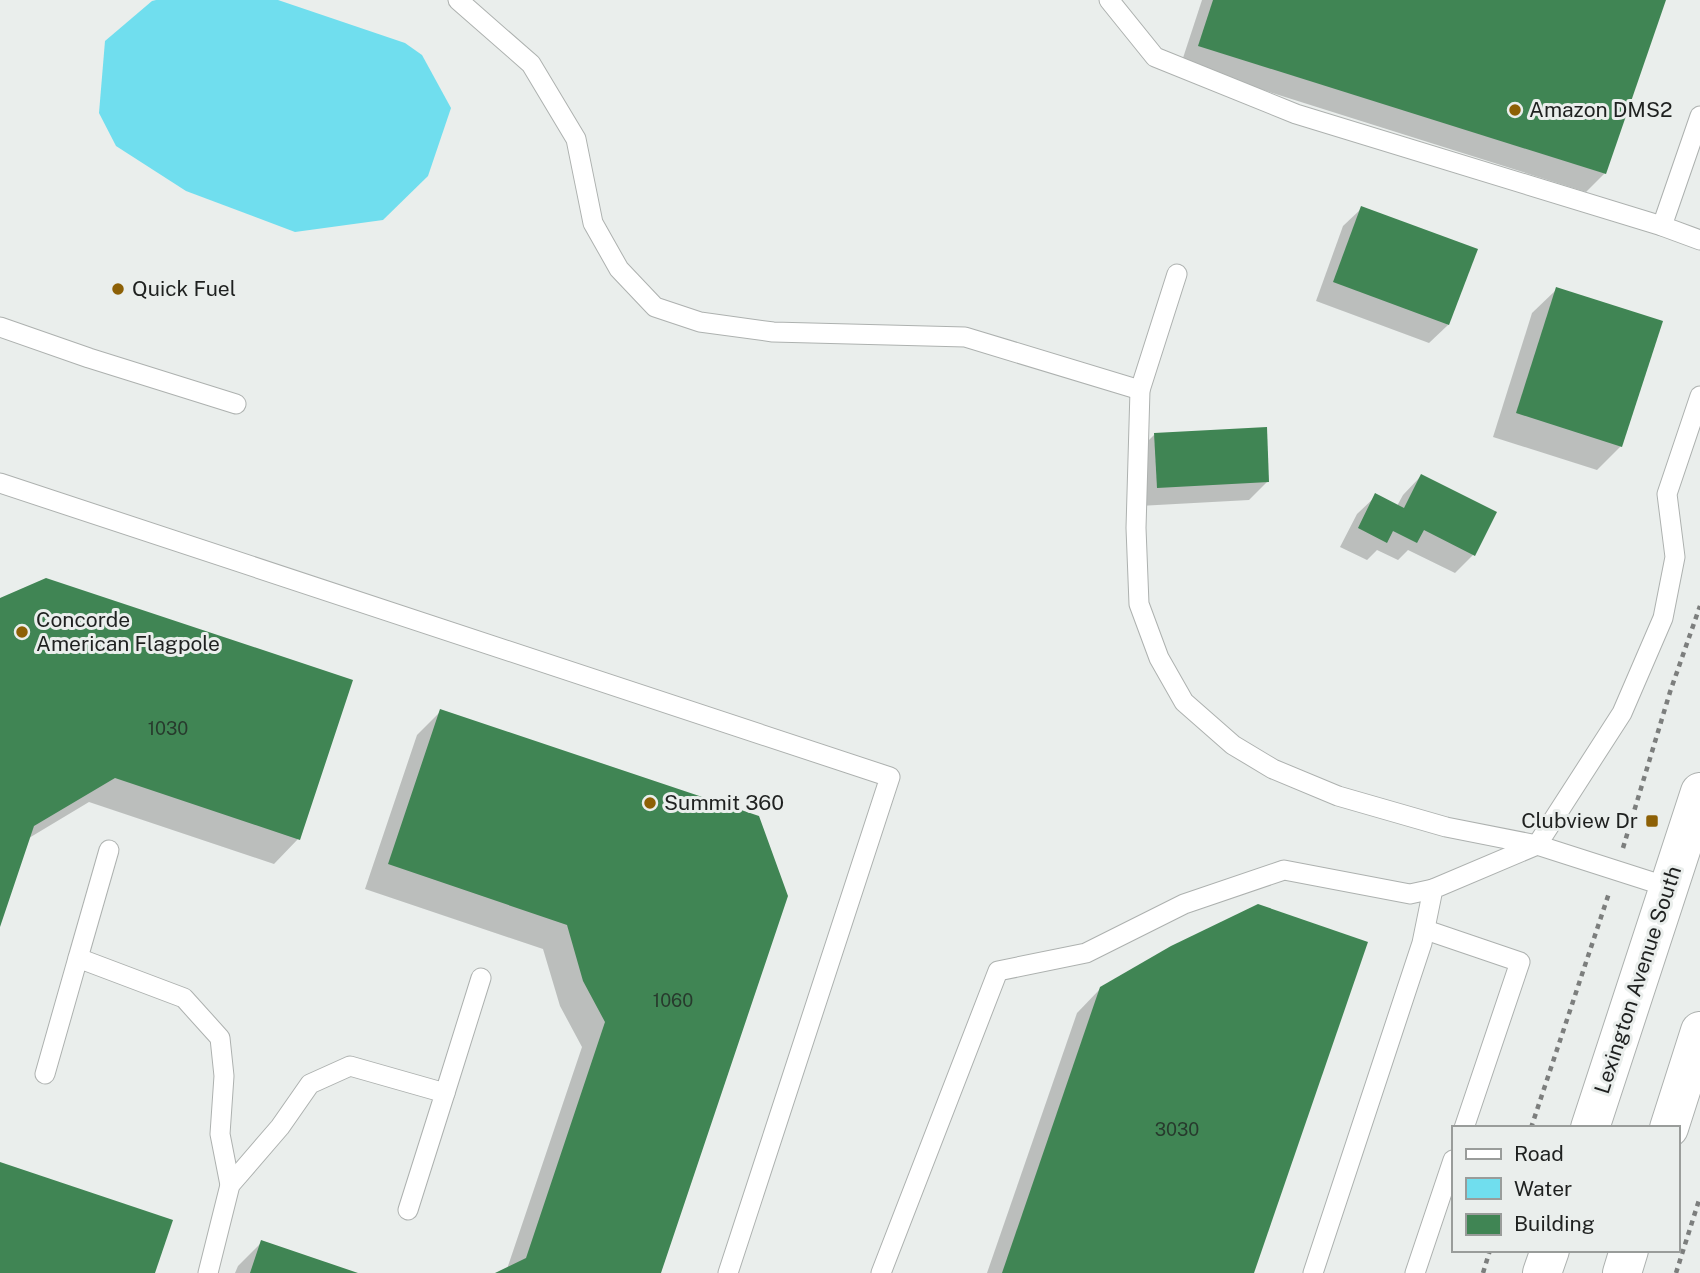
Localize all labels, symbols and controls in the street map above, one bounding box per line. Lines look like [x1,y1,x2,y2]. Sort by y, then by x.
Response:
place label: Amazon DMS2 [1529,97,1672,122]
marker: Amazon DMS2 [1507,102,1523,118]
place label: Quick Fuel [132,276,236,301]
marker: Quick Fuel [110,281,126,297]
place label: Concorde American Flagpole [36,607,220,656]
marker: Concorde American Flagpole [14,624,30,640]
house number: 1030 [148,718,188,739]
place label: Summit 360 [664,790,784,815]
marker: Summit 360 [642,795,658,811]
place label: Clubview Dr [1521,808,1638,833]
marker: Clubview Dr [1644,813,1660,829]
street label: Lexington Avenue South [1589,863,1686,1097]
house number: 1060 [653,990,693,1011]
house number: 3030 [1155,1119,1199,1140]
legend [1452,1126,1679,1252]
text: Road [1514,1141,1564,1166]
text: Water [1514,1176,1572,1201]
text: Building [1514,1211,1595,1236]

